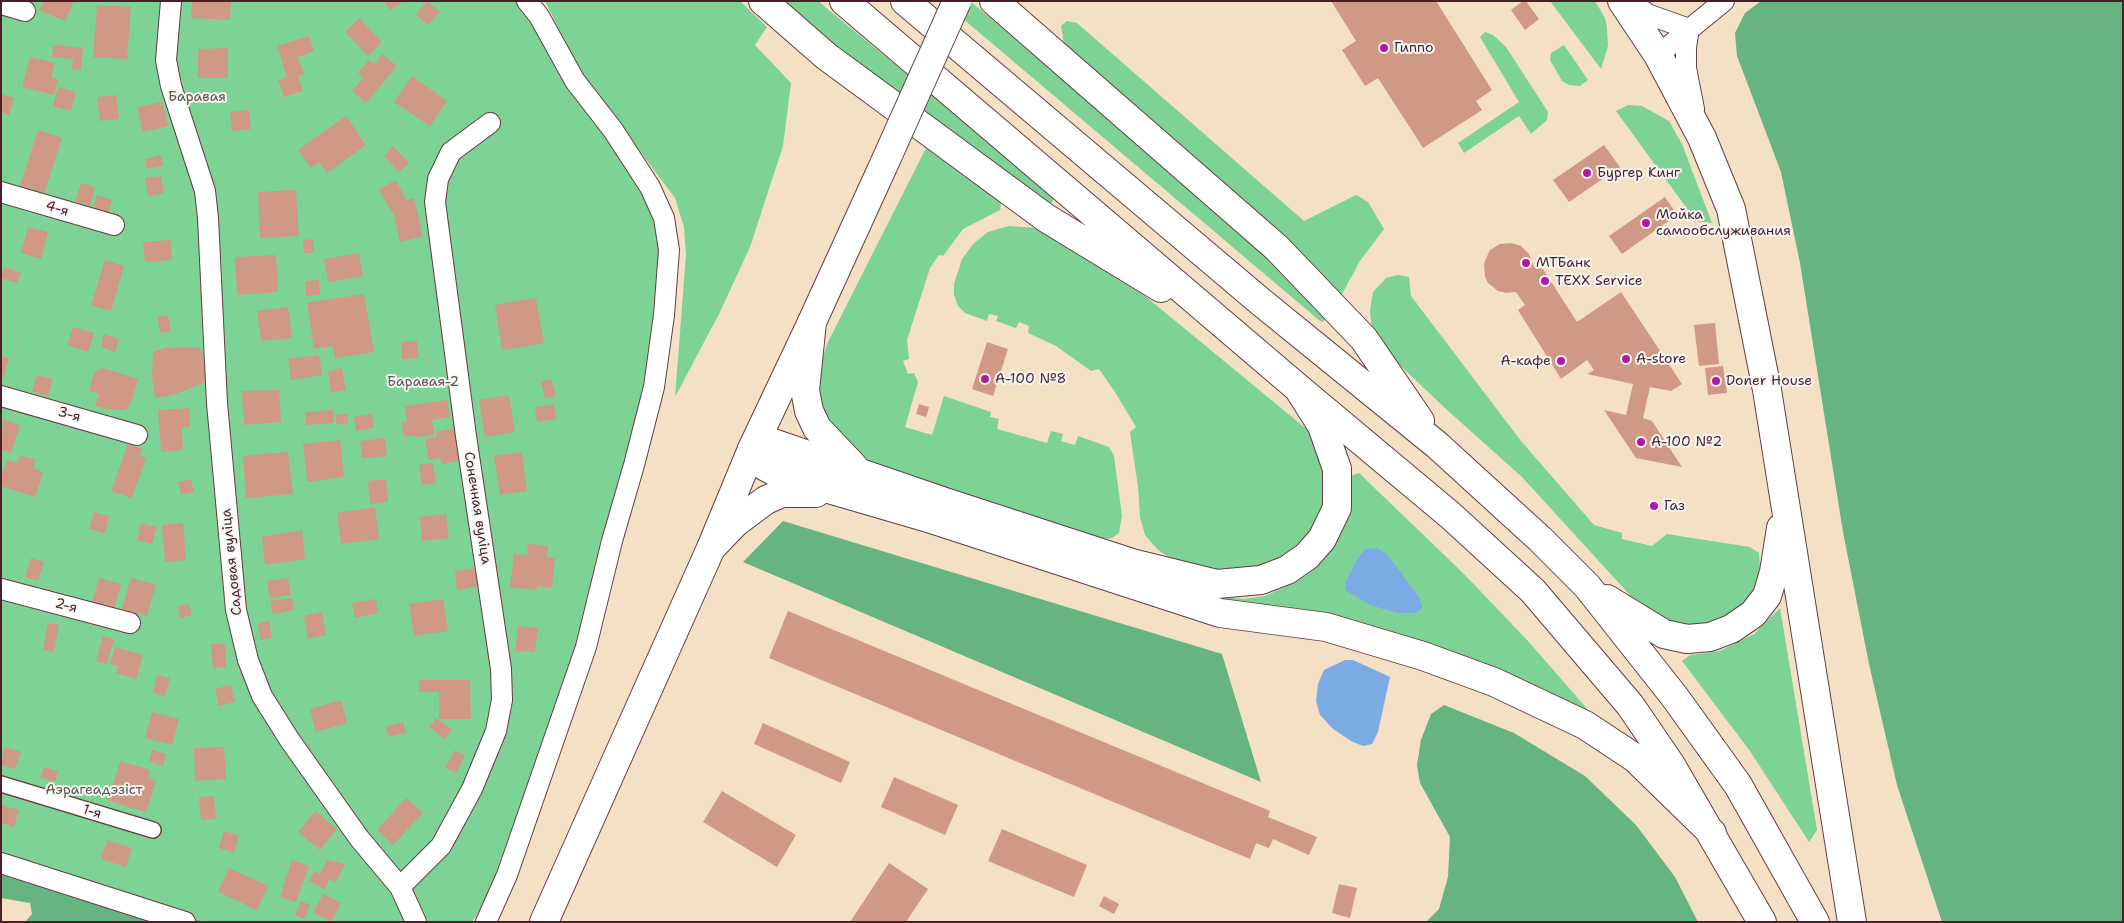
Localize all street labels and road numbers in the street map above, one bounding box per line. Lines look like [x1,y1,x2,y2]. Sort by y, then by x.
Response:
street label: 4-я [43,198,71,220]
street label: 3-я [56,404,82,426]
street label: Сонечная вуліца [460,450,494,566]
street label: Садовая вуліца [218,508,246,616]
street label: 2-я [53,595,79,617]
street label: 1-я [81,801,103,823]

